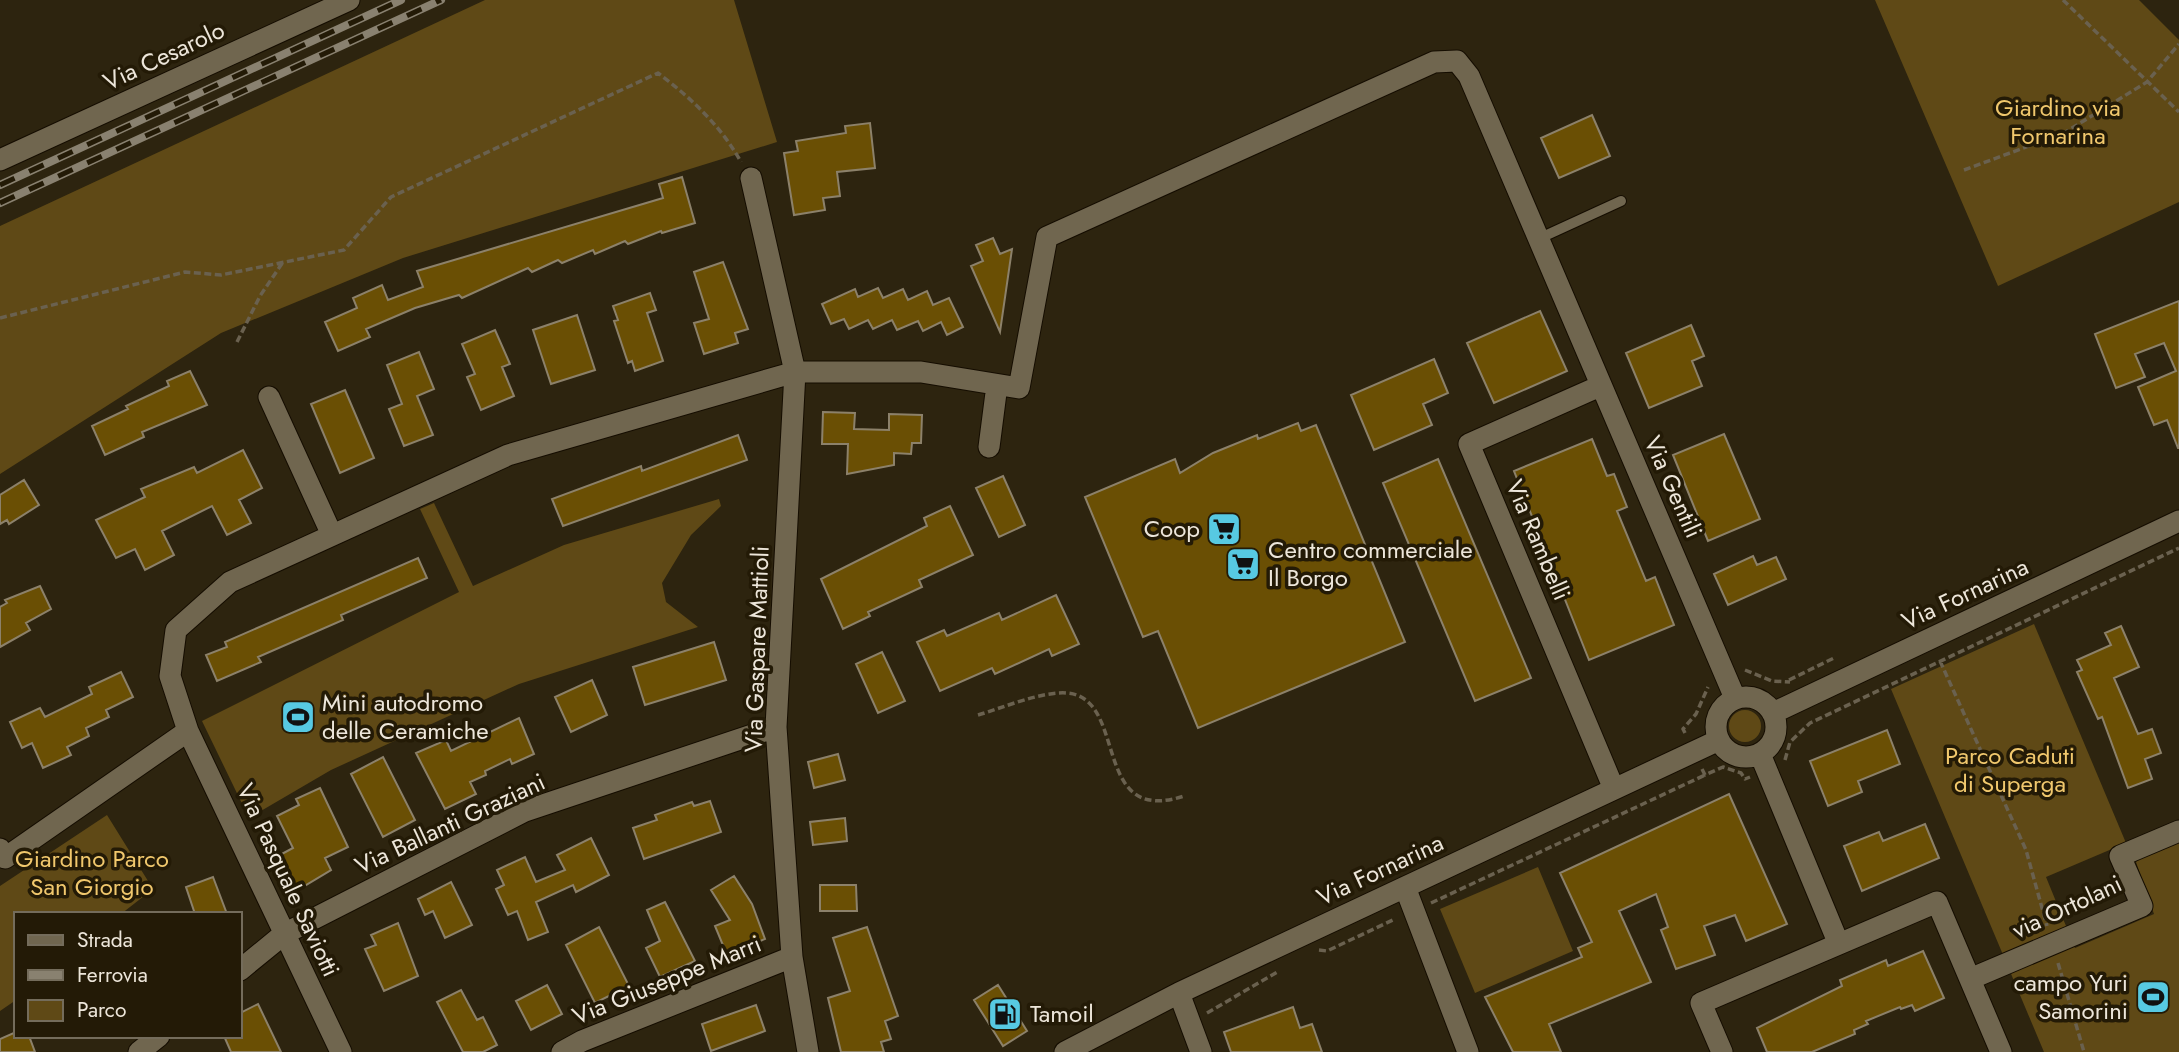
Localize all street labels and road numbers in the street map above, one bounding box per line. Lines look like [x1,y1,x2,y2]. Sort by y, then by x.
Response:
street label: Via Cesarolo [97,12,230,99]
street label: Via Gentili [1635,430,1711,543]
street label: Via Rambelli [1497,474,1580,605]
street label: Via Gaspare Mattioli [735,545,778,753]
street label: Via Fornarina [1896,549,2034,638]
street label: Via Ballanti Graziani [349,764,551,883]
street label: Via Pasquale Saviotti [228,777,349,982]
street label: Via Fornarina [1311,825,1449,914]
street label: via Ortolani [2006,866,2127,947]
street label: Via Giuseppe Marri [567,926,767,1033]

